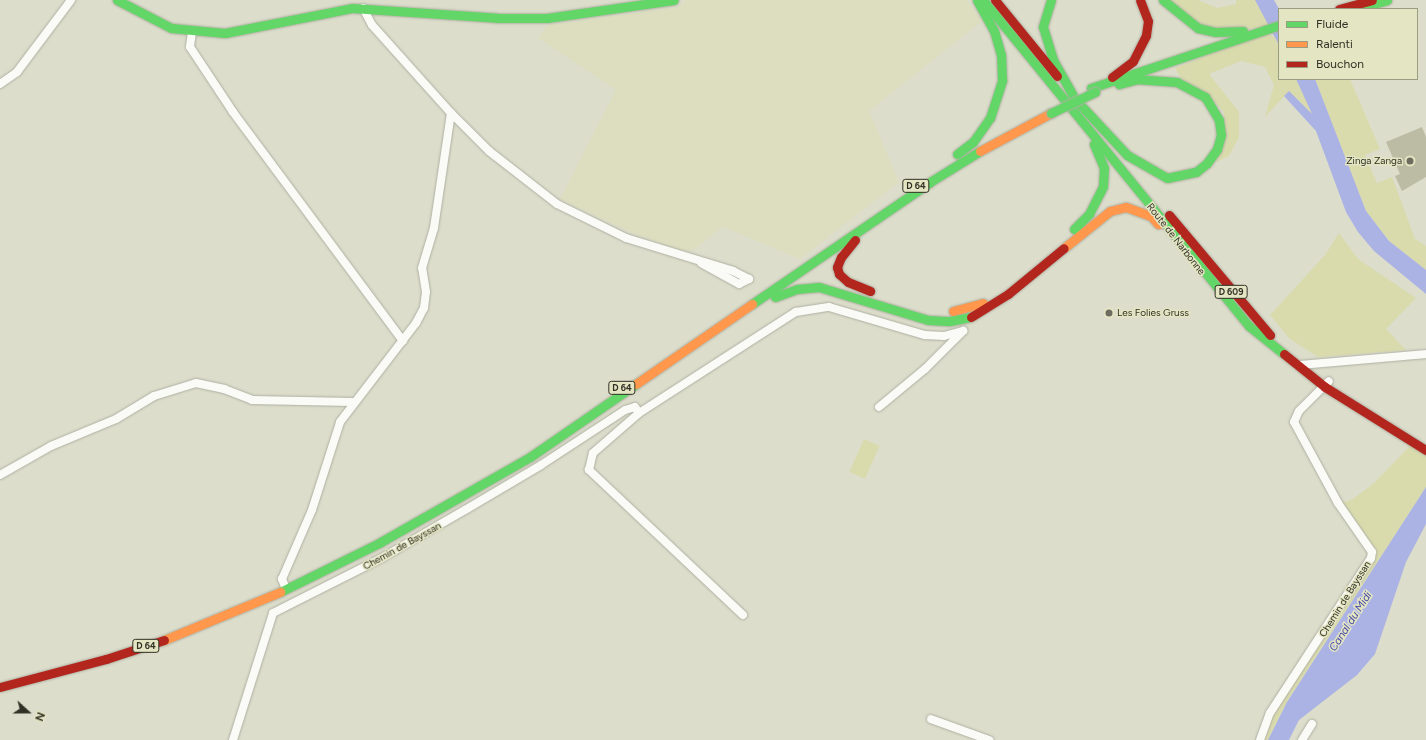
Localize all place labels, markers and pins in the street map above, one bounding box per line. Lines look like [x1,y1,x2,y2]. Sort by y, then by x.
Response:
place label: Zinga Zanga [1346,155,1402,167]
marker: Zinga Zanga [1405,156,1415,166]
place label: Les Folies Gruss [1117,307,1189,319]
marker: Les Folies Gruss [1104,308,1114,318]

